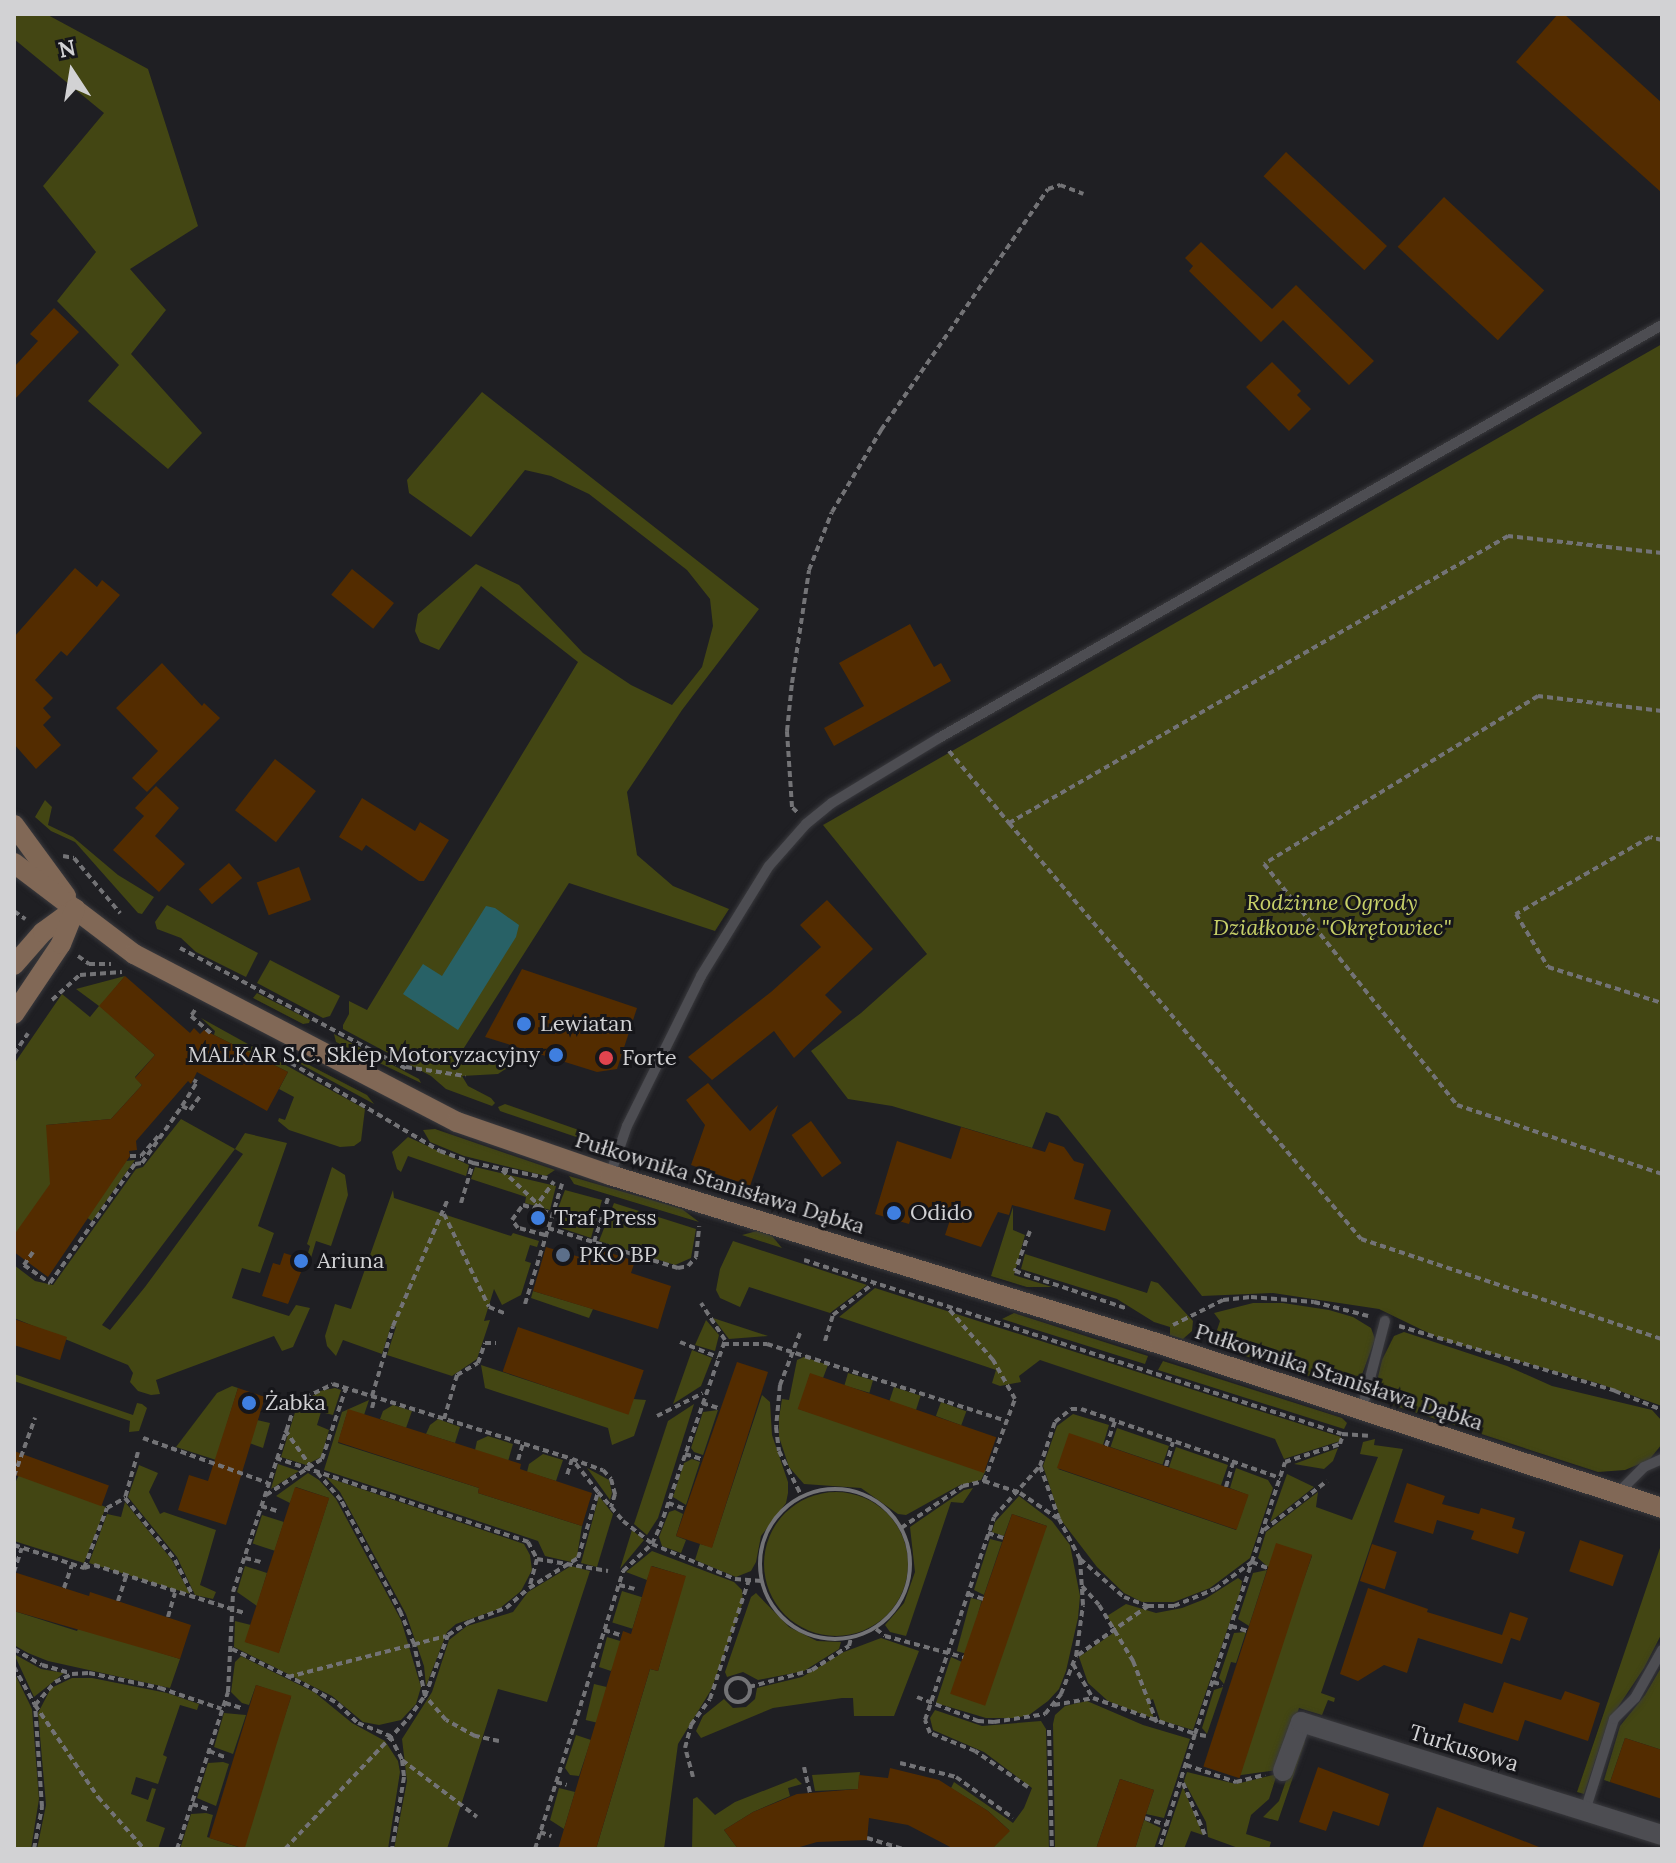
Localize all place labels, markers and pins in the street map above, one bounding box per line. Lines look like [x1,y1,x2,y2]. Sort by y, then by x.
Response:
place label: Lewiatan [540,1011,633,1037]
marker: Lewiatan [515,1015,533,1033]
place label: MALKAR S.C. Sklep Motoryzacyjny [188,1042,540,1068]
place label: Forte [622,1045,677,1071]
marker: MALKAR S.C. Sklep Motoryzacyjny [547,1046,565,1064]
marker: Forte [597,1049,615,1067]
place label: Odido [910,1200,973,1226]
marker: Odido [885,1204,903,1222]
place label: Traf Press [554,1205,657,1231]
marker: Traf Press [529,1209,547,1227]
place label: PKO BP [579,1242,657,1268]
marker: PKO BP [554,1246,572,1264]
place label: Ariuna [317,1248,384,1274]
marker: Ariuna [292,1252,310,1270]
place label: Żabka [265,1390,326,1416]
marker: Żabka [240,1394,258,1412]

